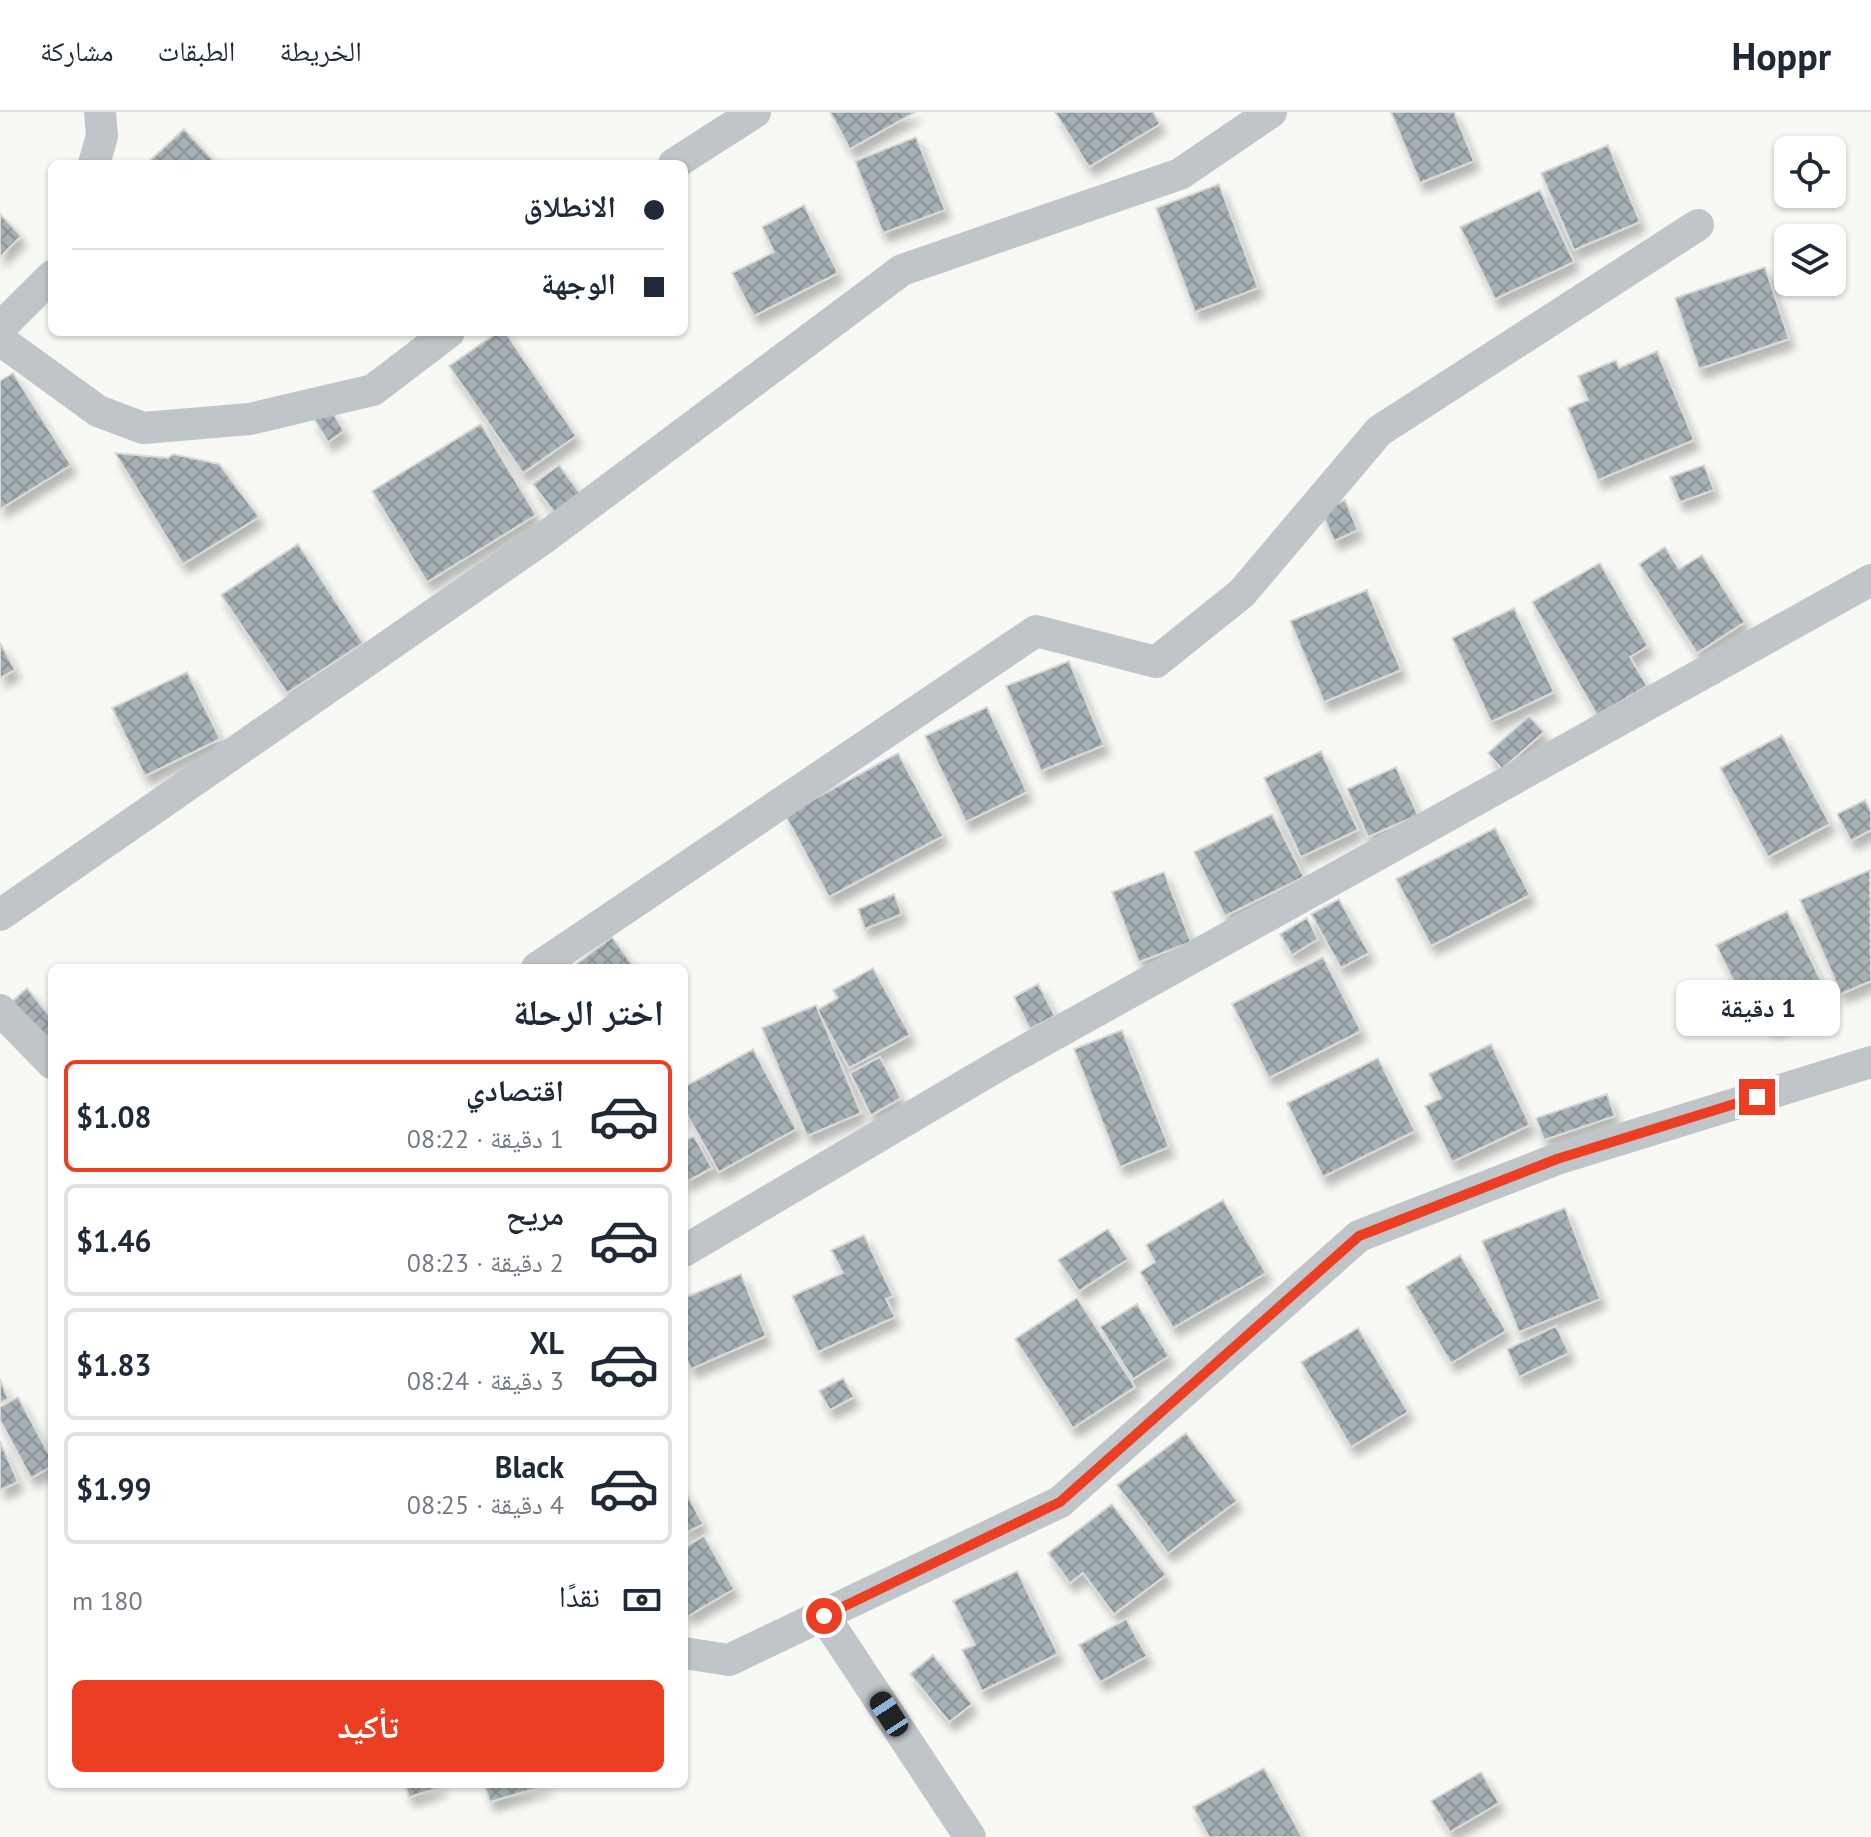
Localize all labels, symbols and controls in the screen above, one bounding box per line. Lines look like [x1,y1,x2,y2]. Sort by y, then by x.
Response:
text: Hoppr [1731,31,1831,80]
text: مشاركة [40,32,114,69]
text: الطبقات [158,32,235,69]
text: الخريطة [279,32,362,69]
map controls [1774,136,1846,296]
button: locate [1774,136,1846,208]
text: الانطلاق [523,186,616,225]
button: layers [1774,224,1846,296]
text: الوجهة [541,263,616,302]
callout: 1 دقيقة [1675,981,1839,1037]
text: اختر الرحلة [513,988,664,1035]
text: 1 دقيقة [1720,991,1796,1024]
text: اقتصادي [466,1070,564,1109]
route end [1739,1079,1775,1115]
icon: car [588,1080,660,1152]
text: $1.08 [76,1097,151,1136]
text: 1 دقيقة · 08:22 [407,1122,564,1155]
text: مريح [506,1194,564,1233]
icon: car [588,1204,660,1276]
text: $1.46 [76,1221,151,1260]
text: 2 دقيقة · 08:23 [407,1246,564,1279]
text: XL [530,1323,564,1362]
icon: car [588,1328,660,1400]
text: $1.83 [76,1345,151,1384]
text: 3 دقيقة · 08:24 [407,1364,564,1397]
text: Black [495,1447,564,1486]
icon: car [588,1452,660,1524]
text: $1.99 [76,1469,151,1508]
text: 4 دقيقة · 08:25 [407,1488,564,1521]
text: نقدًا [559,1576,600,1615]
icon: cash [620,1578,664,1622]
text: 180 m [72,1584,143,1617]
route start [806,1598,842,1634]
button: تأكيد [72,1680,664,1772]
car [866,1687,912,1741]

